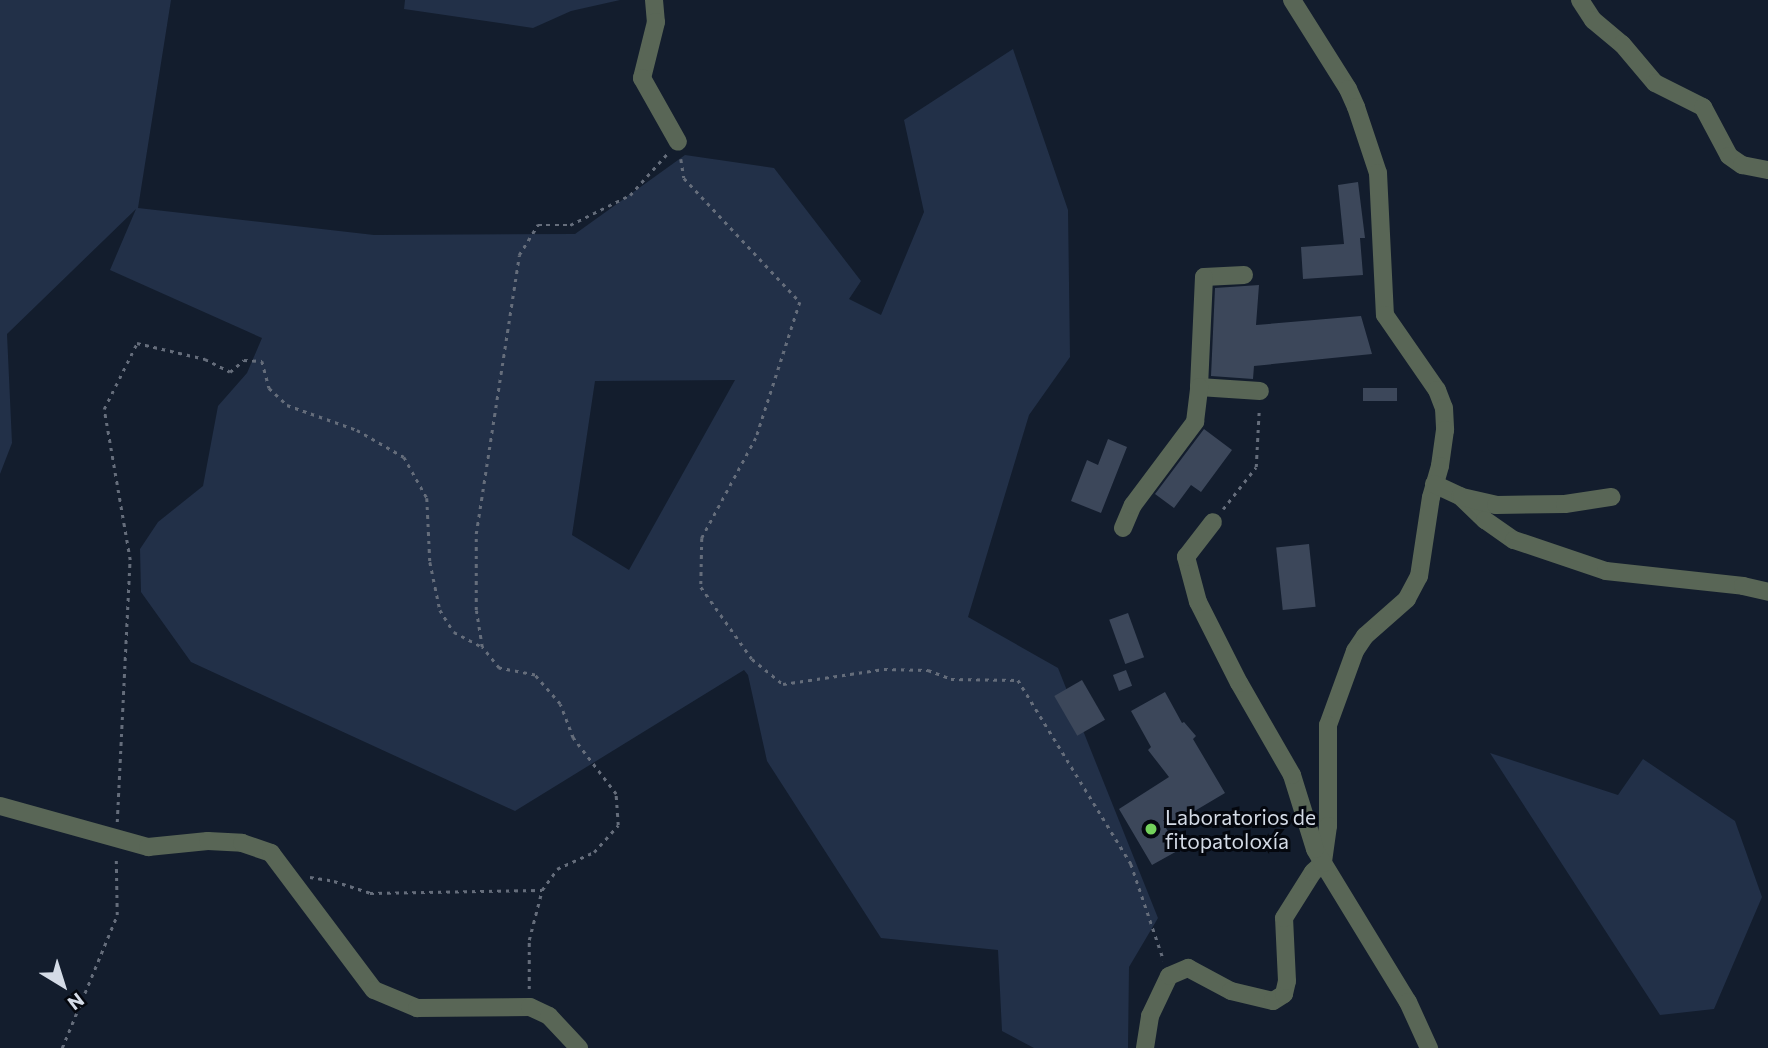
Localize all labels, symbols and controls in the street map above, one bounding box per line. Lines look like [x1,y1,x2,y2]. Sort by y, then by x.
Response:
place label: Laboratorios de fitopatoloxía [1165,804,1316,854]
marker: Laboratorios de fitopatoloxía [1143,821,1159,837]
north arrow [28,950,98,1020]
text: N [64,988,89,1015]

